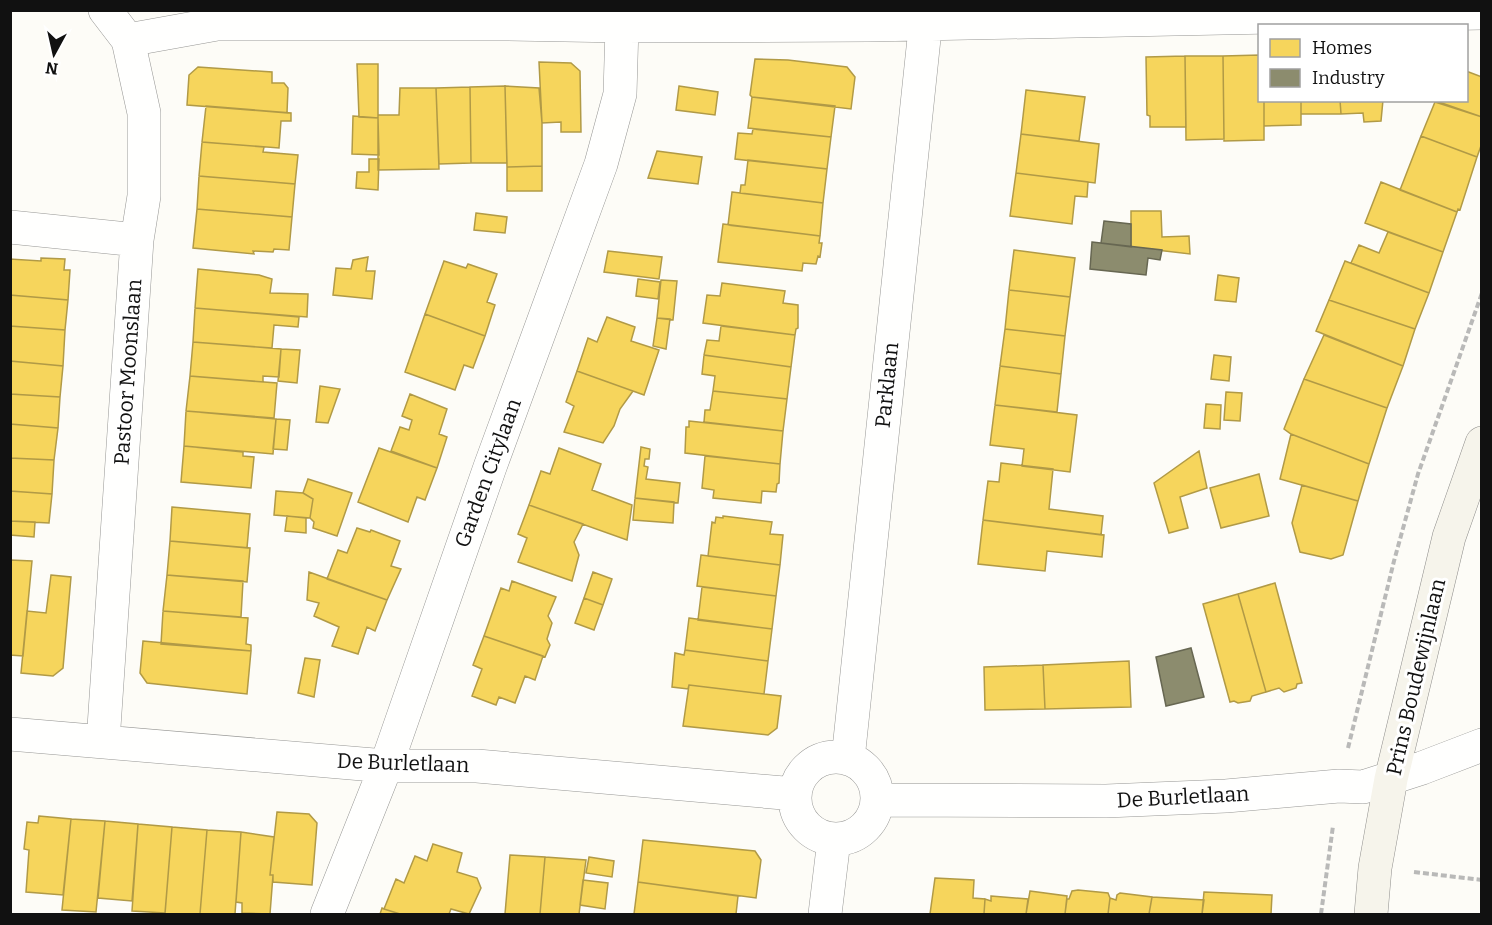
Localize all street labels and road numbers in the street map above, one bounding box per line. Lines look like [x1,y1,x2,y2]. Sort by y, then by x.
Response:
street label: Pastoor Moonslaan [109,278,147,466]
street label: Parklaan [870,341,904,429]
street label: Garden Citylaan [449,395,527,551]
street label: Prins Boudewijnlaan [1381,576,1451,778]
street label: De Burletlaan [336,748,470,778]
street label: De Burletlaan [1116,781,1250,813]

